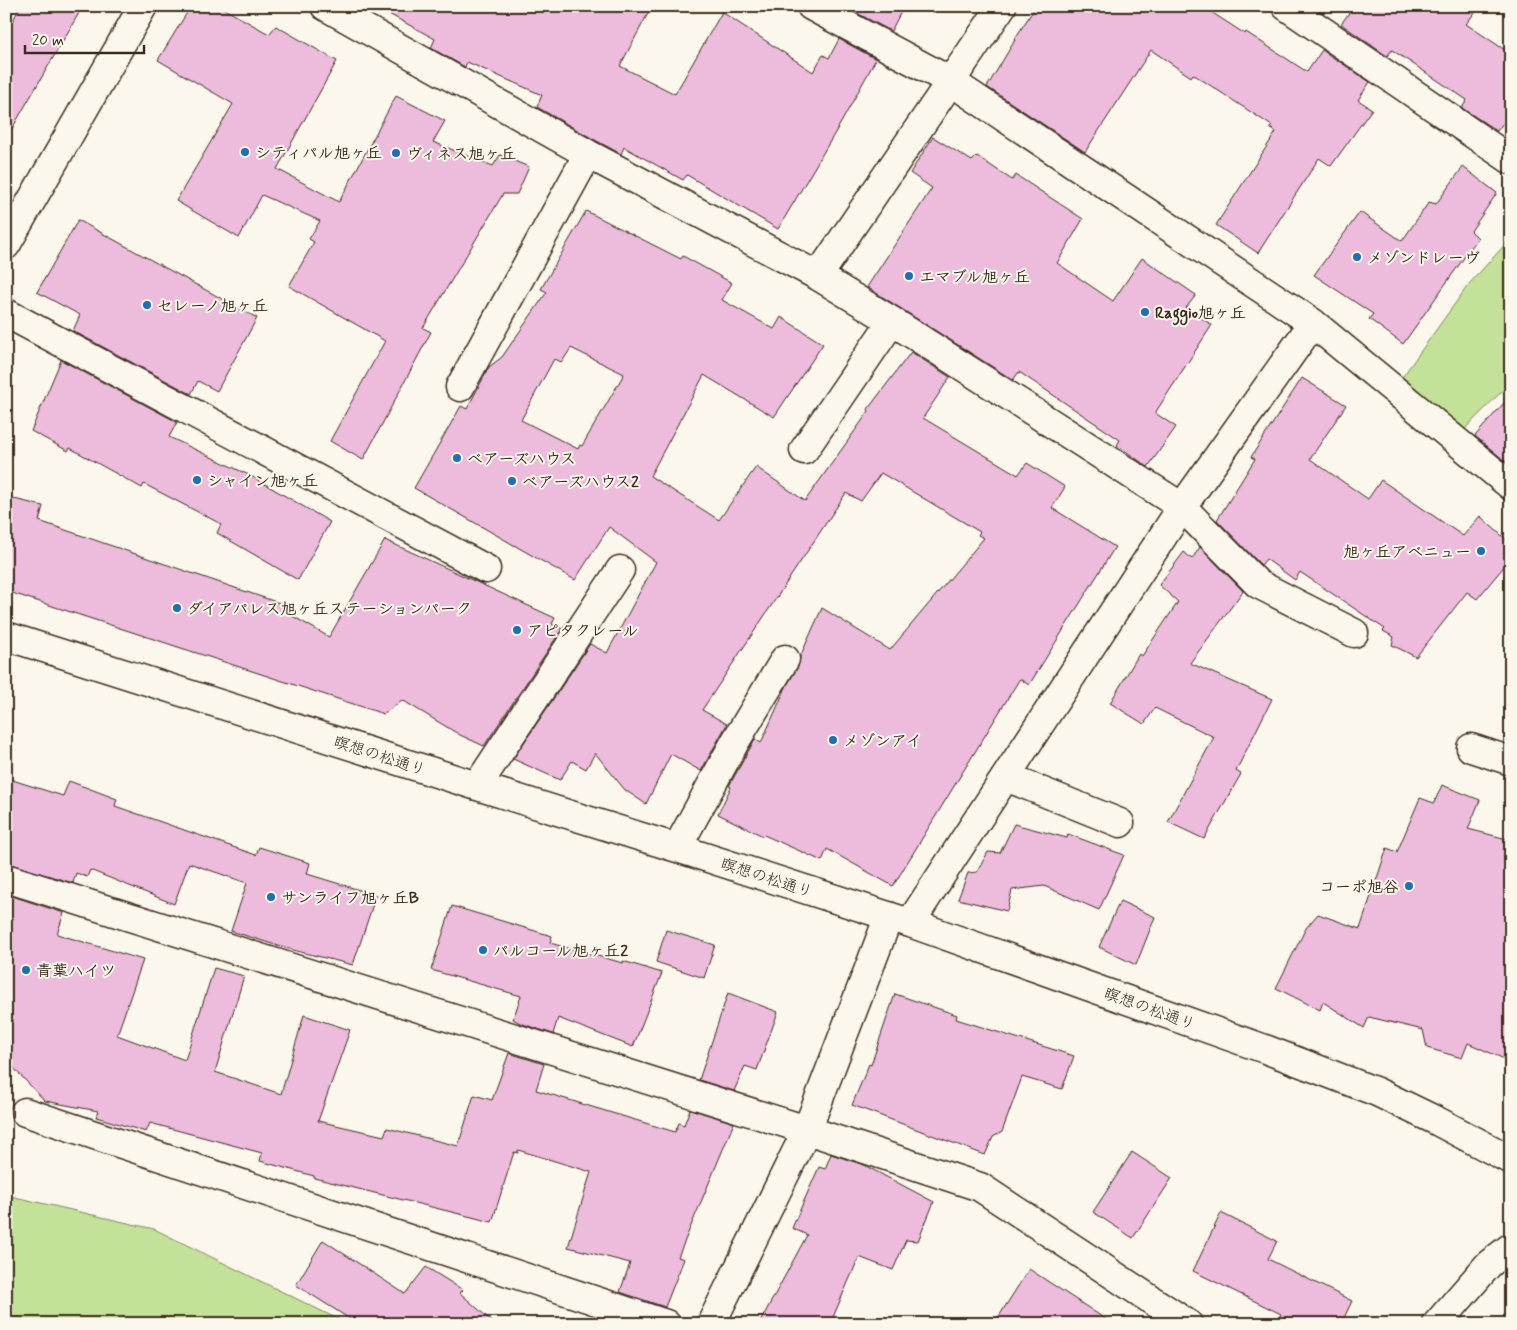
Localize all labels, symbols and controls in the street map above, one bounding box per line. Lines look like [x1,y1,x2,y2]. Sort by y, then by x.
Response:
scale bar [25,22,144,54]
text: 20 m [32,31,64,51]
place label: シティパル旭ヶ丘 [255,143,382,164]
place label: ヴィネス旭ヶ丘 [406,144,516,165]
marker: シティパル旭ヶ丘 [239,146,251,158]
marker: ヴィネス旭ヶ丘 [390,147,402,159]
place label: メゾンドレーヴ [1367,248,1480,269]
marker: メゾンドレーヴ [1351,251,1363,263]
place label: エマブル旭ヶ丘 [919,267,1030,288]
marker: エマブル旭ヶ丘 [903,270,915,282]
place label: セレーノ旭ヶ丘 [157,296,268,317]
marker: セレーノ旭ヶ丘 [141,299,153,311]
place label: Raggio旭ヶ丘 [1155,303,1246,326]
marker: Raggio旭ヶ丘 [1139,306,1151,318]
place label: ベアーズハウス [467,449,576,470]
marker: ベアーズハウス [451,452,463,464]
place label: シャイン旭ヶ丘 [207,471,318,492]
place label: ベアーズハウス2 [522,472,639,493]
marker: シャイン旭ヶ丘 [191,474,203,486]
marker: ベアーズハウス2 [506,475,518,487]
place label: 旭ヶ丘アベニュー [1343,542,1471,563]
marker: 旭ヶ丘アベニュー [1475,545,1487,557]
place label: ダイアパレス旭ヶ丘ステーションパーク [187,599,472,620]
marker: ダイアパレス旭ヶ丘ステーションパーク [171,602,183,614]
place label: アピタクレール [527,621,639,642]
marker: アピタクレール [511,624,523,636]
place label: メゾンアイ [843,731,922,752]
street label: 瞑想の松通り [331,732,428,781]
marker: メゾンアイ [827,734,839,746]
street label: 瞑想の松通り [718,854,815,903]
place label: コーポ旭谷 [1319,877,1399,898]
marker: コーポ旭谷 [1403,880,1415,892]
place label: サンライフ旭ヶ丘B [281,888,419,909]
marker: サンライフ旭ヶ丘B [265,891,277,903]
place label: パルコール旭ヶ丘2 [493,941,628,962]
marker: パルコール旭ヶ丘2 [477,944,489,956]
place label: 青葉ハイツ [36,961,116,982]
marker: 青葉ハイツ [20,964,32,976]
street label: 瞑想の松通り [1101,983,1198,1036]

